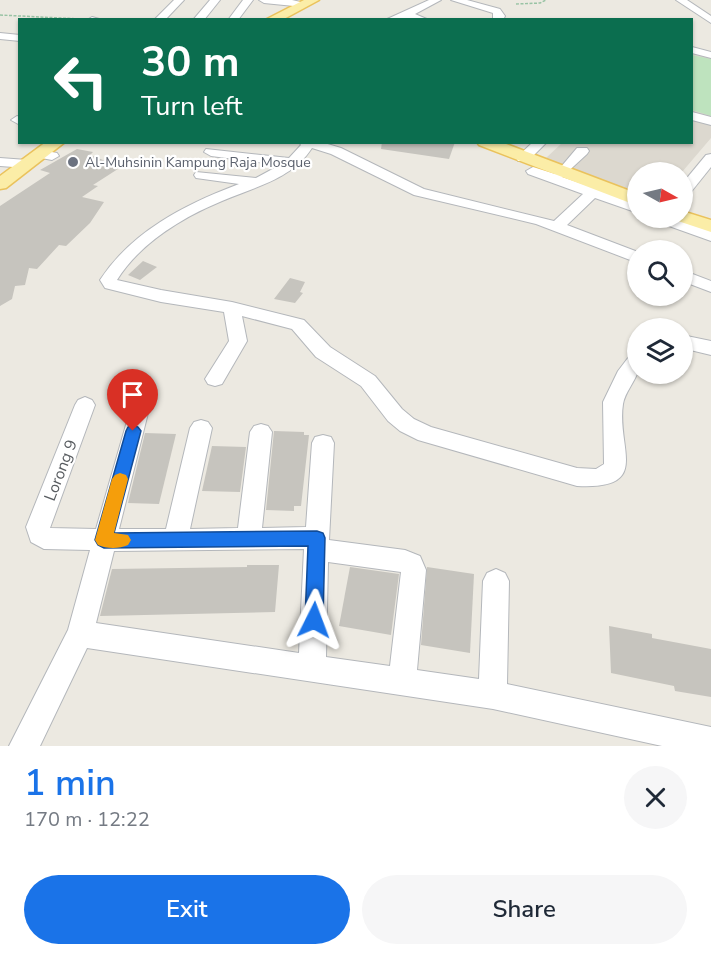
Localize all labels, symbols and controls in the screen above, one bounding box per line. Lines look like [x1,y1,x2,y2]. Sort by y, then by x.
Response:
text: 30 m [141,34,240,91]
icon: left [42,42,120,120]
text: Turn left [141,88,242,125]
place label: Al-Muhsinin Kampung Raja Mosque [85,153,311,172]
marker: Al-Muhsinin Kampung Raja Mosque [66,155,80,169]
north arrow [627,162,693,228]
map controls [627,162,693,384]
button: search [627,240,693,306]
button: layers [627,318,693,384]
pin [107,369,158,431]
icon: arrive [116,378,149,411]
street label: Lorong 9 [39,436,83,504]
position arrow [282,588,346,652]
text: 1 min [24,759,116,808]
button: close [624,766,687,829]
text: 170 m · 12:22 [24,806,150,833]
button: Exit [24,875,350,944]
button: Share [362,875,687,944]

